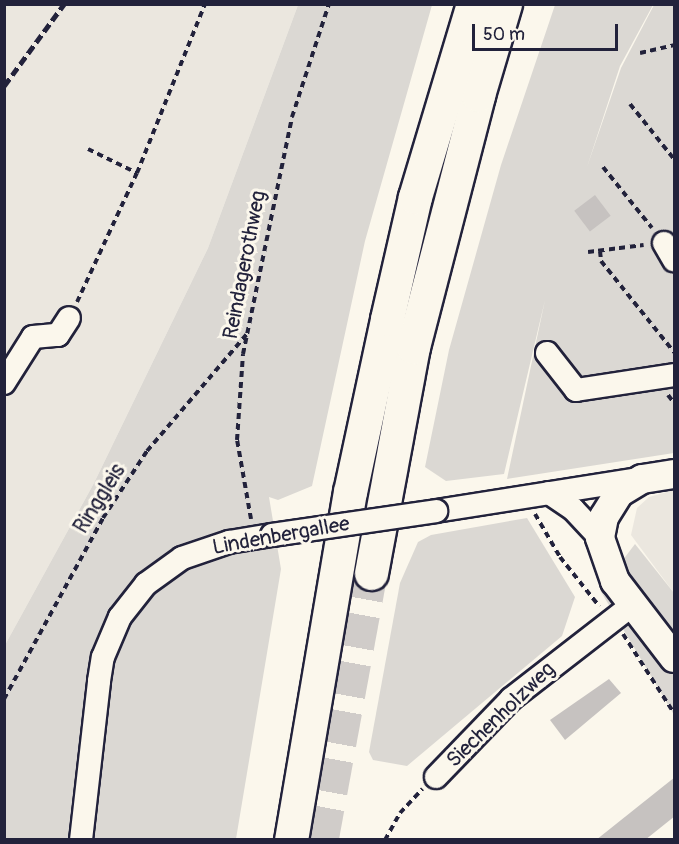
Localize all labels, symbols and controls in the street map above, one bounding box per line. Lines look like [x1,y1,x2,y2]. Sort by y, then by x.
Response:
scale bar [475,12,620,50]
text: 50 m [483,23,525,46]
street label: Reindagerothweg [218,189,272,341]
street label: Ringgleis [69,460,131,538]
street label: Lindenbergallee [210,512,352,560]
street label: Siechenholzweg [442,657,560,773]

